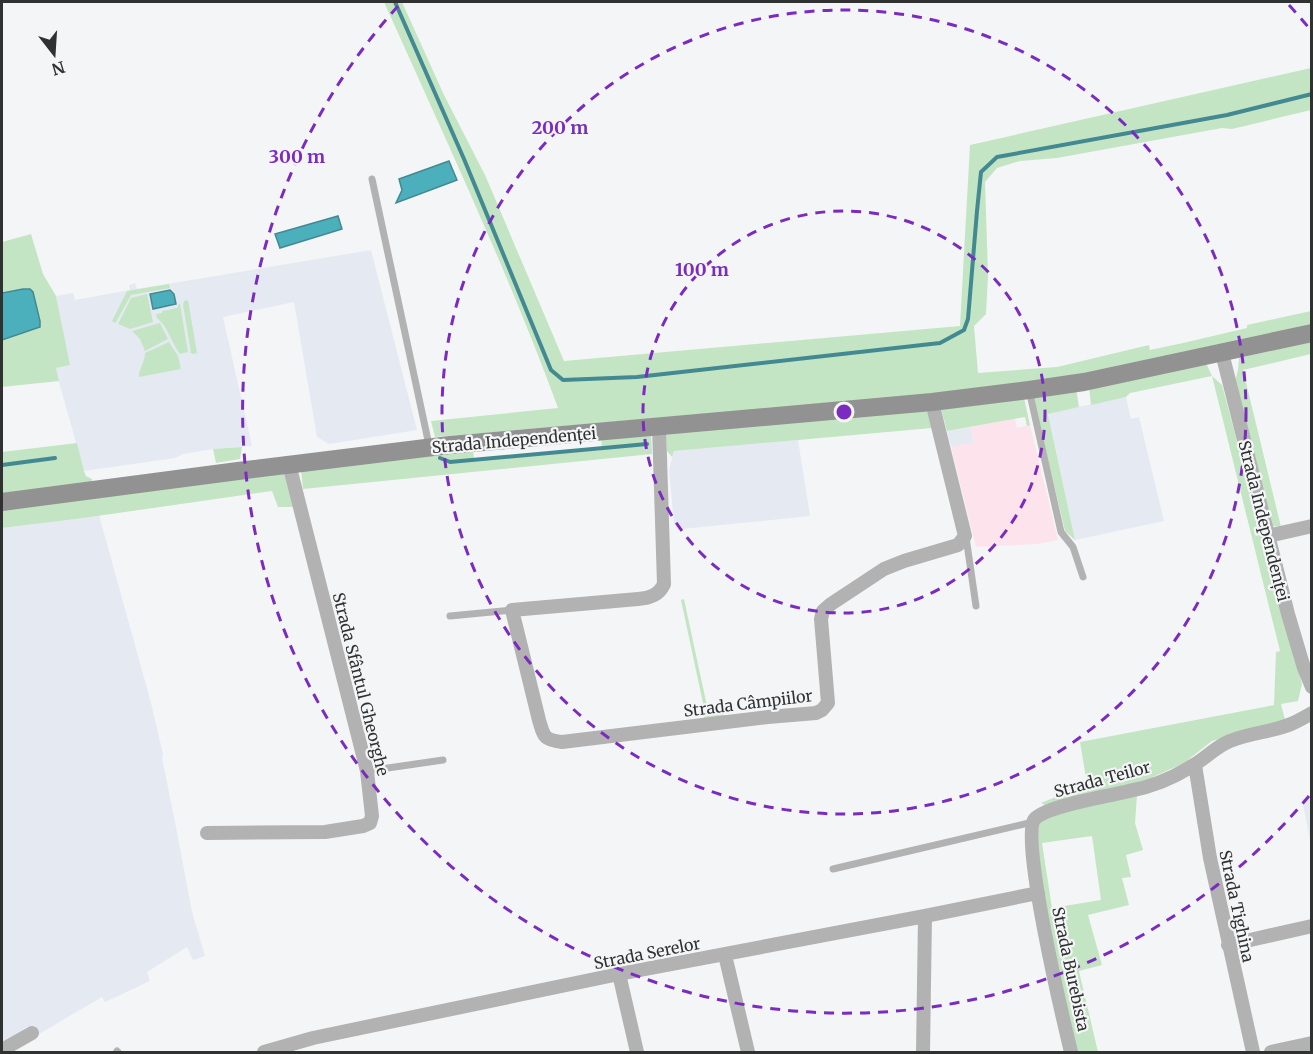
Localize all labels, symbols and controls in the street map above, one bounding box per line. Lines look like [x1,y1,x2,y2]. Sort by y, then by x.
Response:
north arrow [24,24,84,84]
text: N [49,57,67,80]
text: 200 m [532,116,588,139]
text: 300 m [269,145,325,168]
text: 100 m [675,258,729,281]
centre of rings [834,402,854,422]
street label: Strada Independenței [431,423,597,458]
street label: Strada Independenței [1233,438,1294,604]
street label: Strada Sfântul Gheorghe [329,590,393,778]
street label: Strada Câmpiilor [682,685,814,721]
street label: Strada Teilor [1052,757,1152,801]
street label: Strada Tighina [1215,848,1259,964]
street label: Strada Burebista [1048,905,1094,1033]
street label: Strada Serelor [592,933,702,973]

